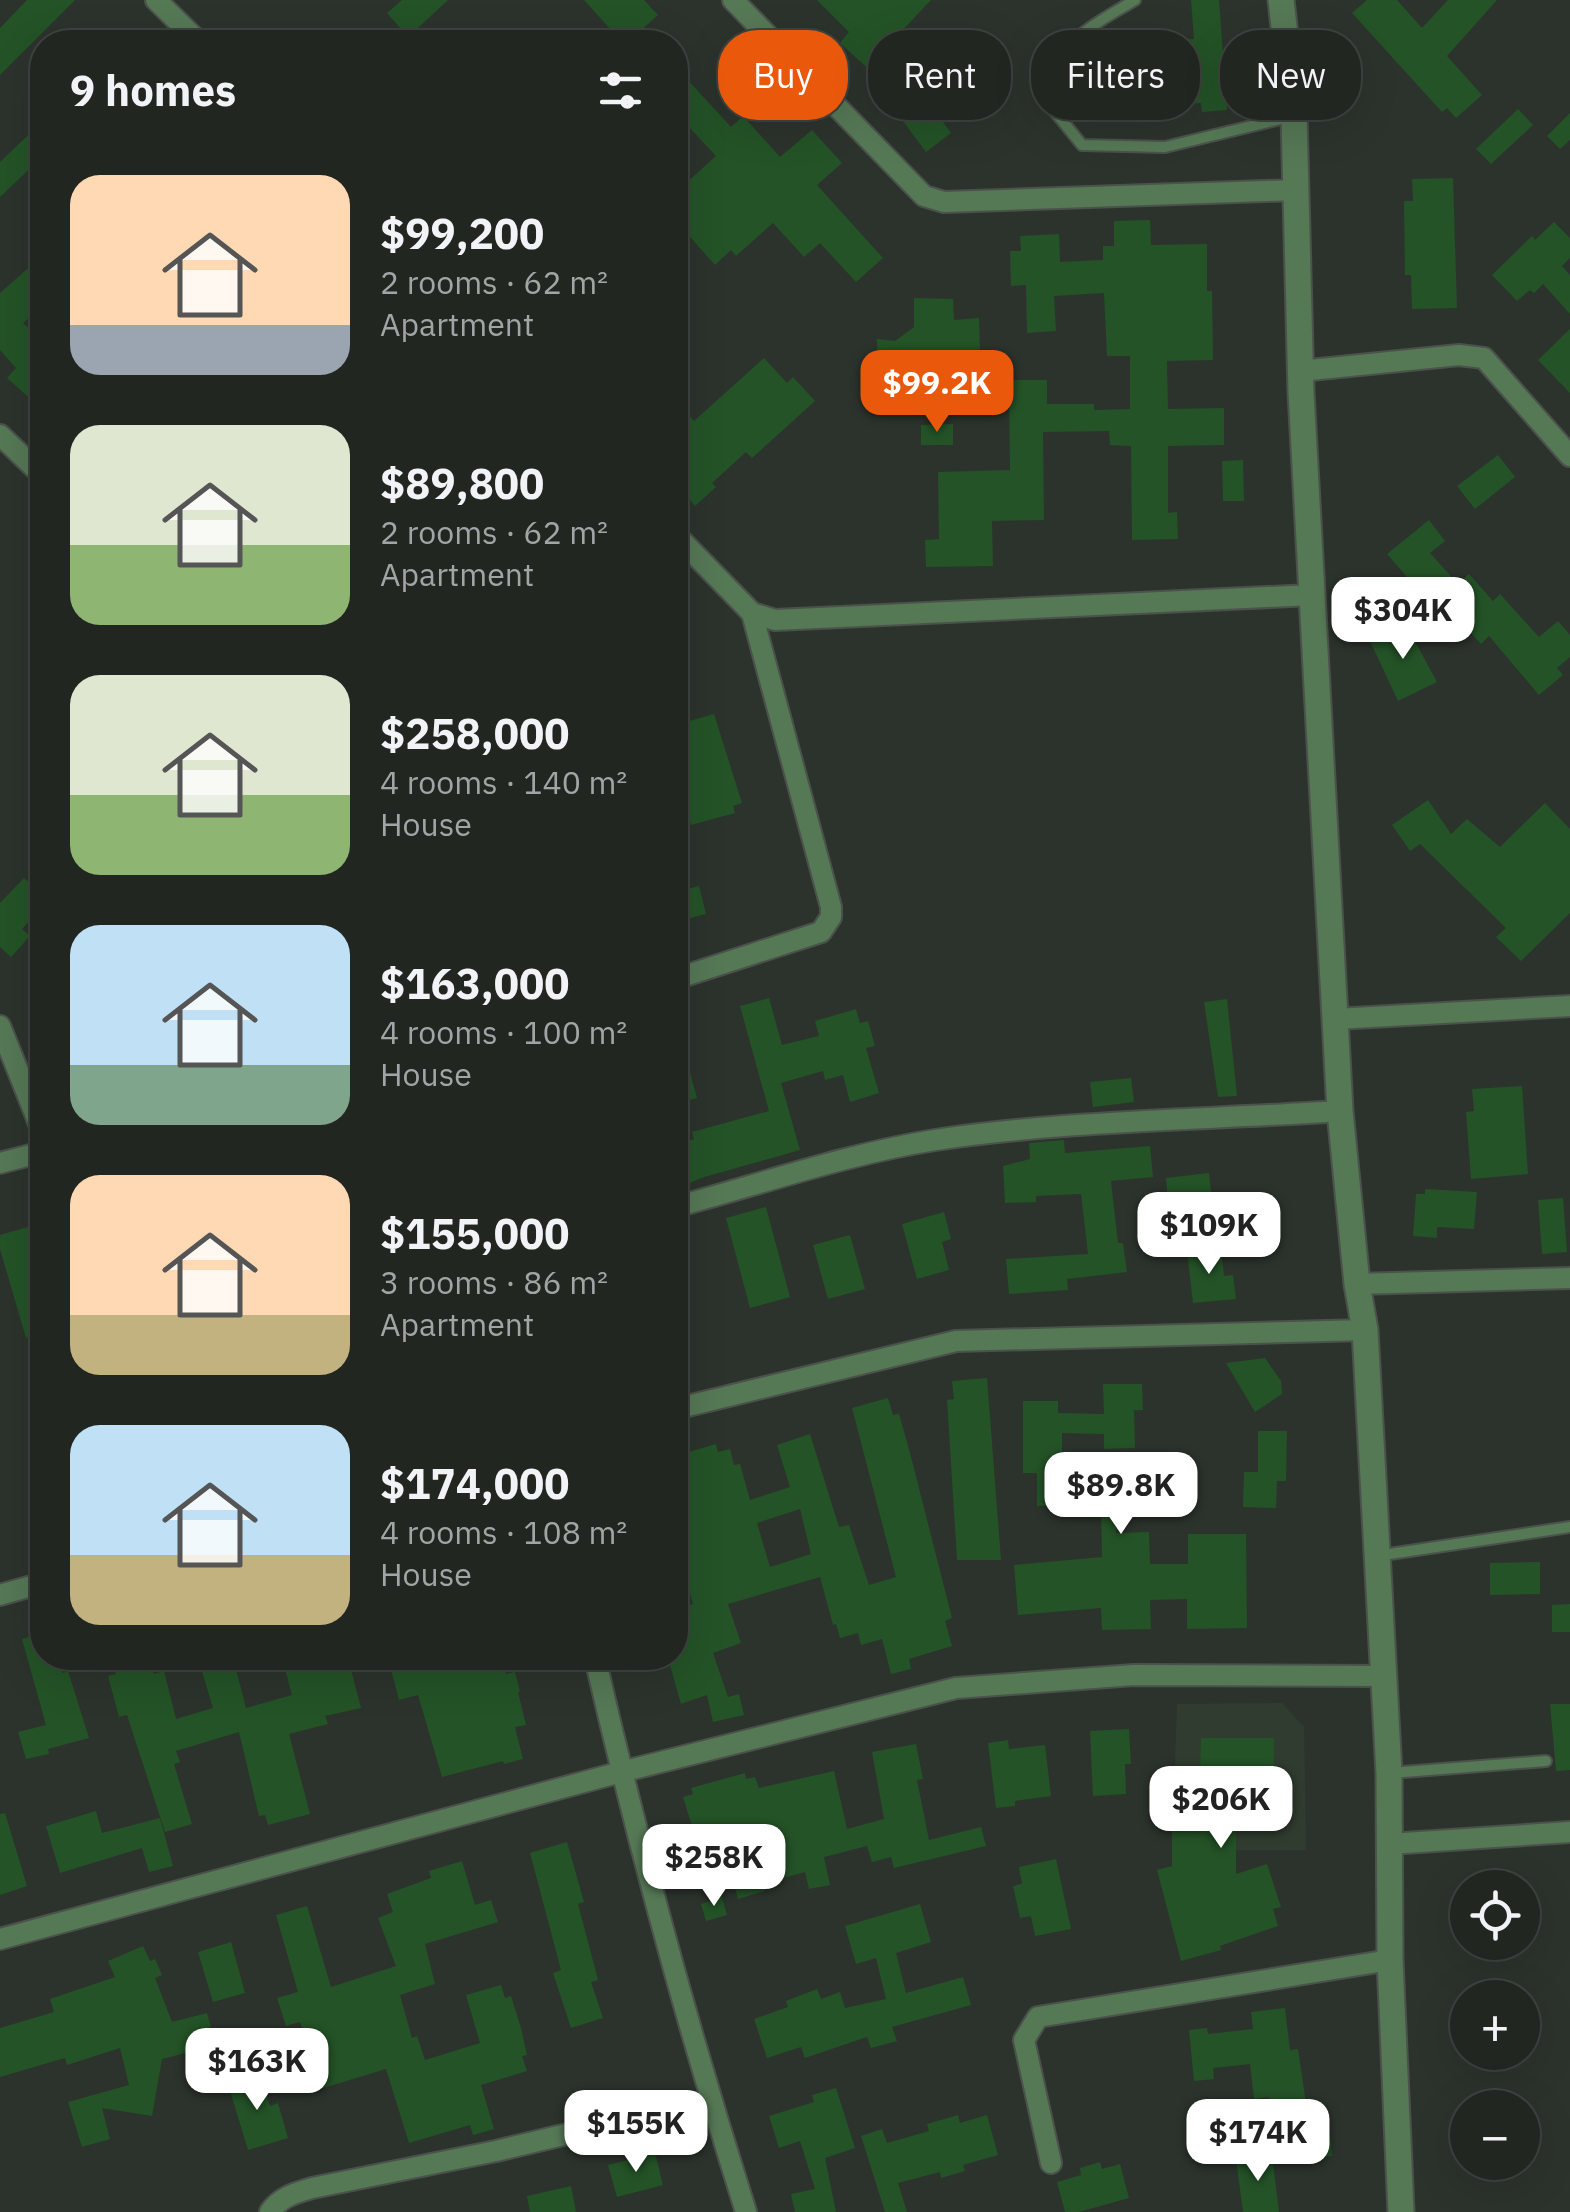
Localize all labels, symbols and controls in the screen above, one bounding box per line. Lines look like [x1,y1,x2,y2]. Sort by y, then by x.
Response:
chip: Buy [718,30,848,120]
chip: Rent [868,30,1011,120]
chip: Filters [1031,30,1200,120]
chip: New [1220,30,1361,120]
text: 9 homes [70,63,236,118]
icon: filters [593,63,648,118]
text: $99,200 [380,206,544,261]
icon: home [150,215,270,335]
text: 2 rooms · 62 m² [380,261,608,303]
text: Apartment [380,303,534,345]
pin: $99.2K [856,350,1018,435]
text: $99.2K [882,361,992,403]
text: $89,800 [380,456,544,511]
icon: home [150,465,270,585]
text: 2 rooms · 62 m² [380,511,608,553]
text: Apartment [380,553,534,595]
pin: $304K [1333,577,1473,662]
text: $304K [1353,588,1453,630]
text: $258,000 [380,706,569,761]
icon: home [150,715,270,835]
text: 4 rooms · 140 m² [380,761,627,803]
text: House [380,803,472,845]
text: $163,000 [380,956,569,1011]
icon: home [150,965,270,1085]
text: 4 rooms · 100 m² [380,1011,627,1053]
text: House [380,1053,472,1095]
pin: $109K [1139,1192,1279,1277]
text: $109K [1159,1203,1259,1245]
text: $155,000 [380,1206,569,1261]
icon: home [150,1215,270,1335]
text: 3 rooms · 86 m² [380,1261,608,1303]
text: Apartment [380,1303,534,1345]
pin: $89.8K [1040,1452,1202,1537]
text: $174,000 [380,1456,569,1511]
text: $89.8K [1066,1463,1176,1505]
icon: home [150,1465,270,1585]
text: 4 rooms · 108 m² [380,1511,627,1553]
text: House [380,1553,472,1595]
pin: $206K [1151,1766,1291,1851]
text: $206K [1171,1777,1271,1819]
pin: $258K [644,1824,784,1909]
text: $258K [664,1835,764,1877]
map controls [1450,1870,1540,2180]
button: locate [1450,1870,1540,1960]
button: + [1450,1980,1540,2070]
pin: $163K [187,2028,327,2113]
text: $163K [207,2039,307,2081]
pin: $155K [566,2090,706,2175]
button: − [1450,2090,1540,2180]
pin: $174K [1188,2099,1328,2184]
text: $155K [586,2101,686,2143]
text: $174K [1208,2110,1308,2152]

